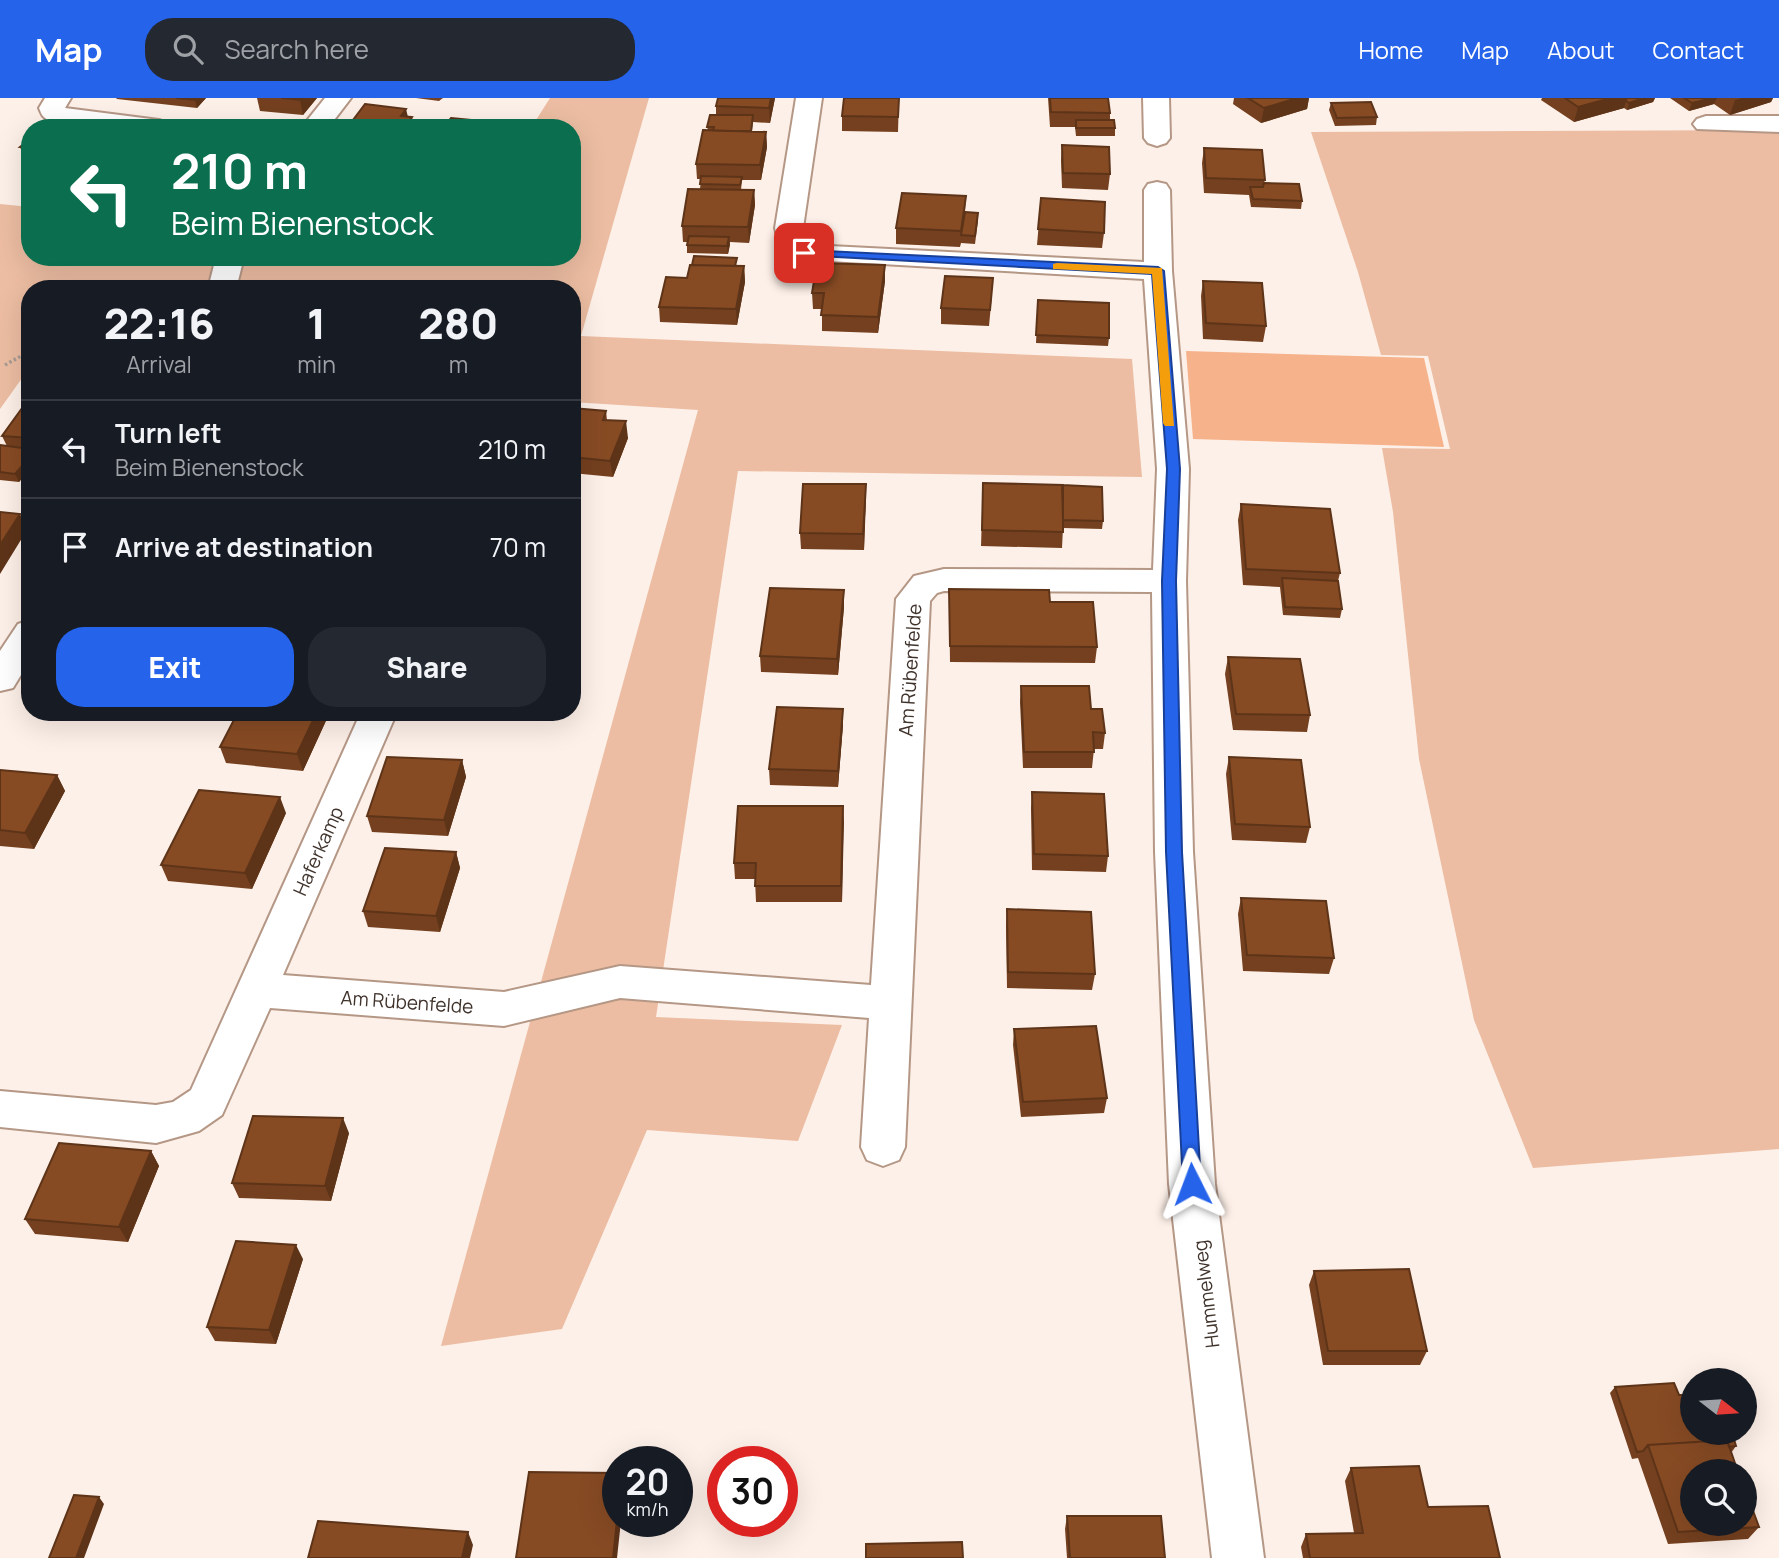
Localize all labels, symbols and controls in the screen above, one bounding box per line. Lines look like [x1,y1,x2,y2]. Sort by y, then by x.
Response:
search box [145,18,635,81]
text: Map [35,27,103,72]
icon: search [169,30,207,68]
text: Search here [225,31,369,67]
text: Home [1358,33,1423,66]
text: Map [1461,33,1509,66]
text: About [1547,33,1615,66]
text: Contact [1653,33,1744,66]
text: 210 m [171,137,308,204]
icon: left [56,147,147,238]
text: Beim Bienenstock [171,201,433,245]
pin [774,223,834,283]
icon: arrive [785,234,823,272]
text: 22:16 [104,294,215,352]
text: 1 [307,294,326,352]
text: 280 [418,294,498,352]
text: Arrival [126,348,192,380]
text: min [297,348,336,380]
text: m [449,348,468,380]
text: Turn left [115,415,222,451]
icon: left [56,430,94,468]
text: 210 m [478,431,546,467]
text: Beim Bienenstock [115,451,304,483]
icon: arrive [56,528,94,566]
text: Arrive at destination [115,529,373,565]
text: 70 m [490,529,546,565]
street label: Am Rübenfelde [892,603,928,737]
button: Exit [56,627,294,707]
button: Share [308,627,546,707]
street label: Haferkamp [287,802,349,900]
street label: Am Rübenfelde [340,984,474,1020]
position arrow [1155,1147,1229,1221]
street label: Hummelweg [1186,1239,1226,1349]
north arrow [1680,1368,1757,1446]
map controls [1680,1368,1757,1536]
speed limit sign: 30 [707,1446,798,1537]
text: 20 [626,1458,669,1506]
button: search [1680,1459,1757,1536]
text: km/h [627,1497,668,1521]

